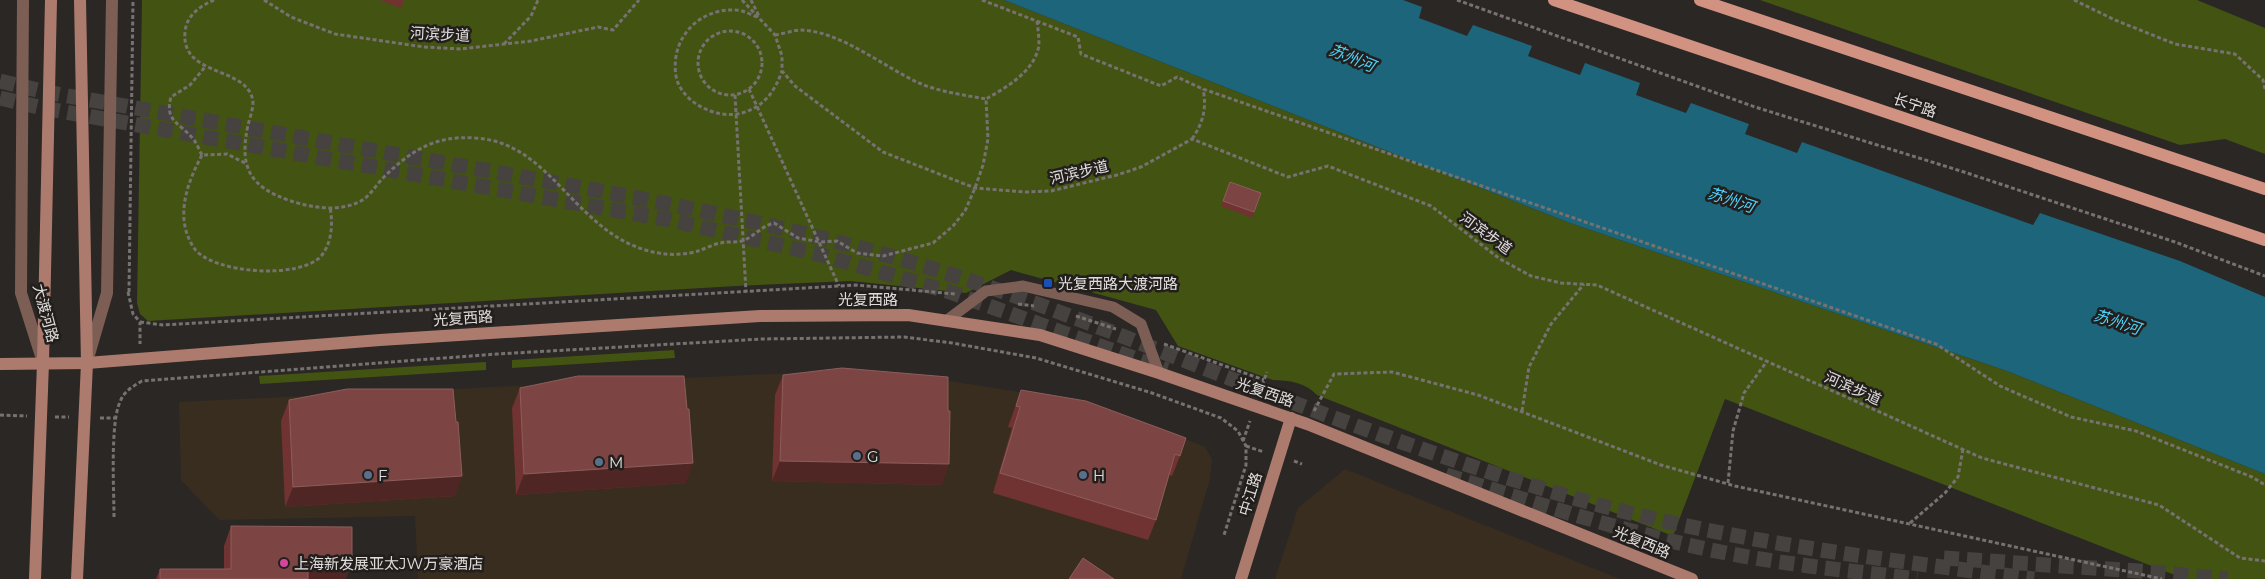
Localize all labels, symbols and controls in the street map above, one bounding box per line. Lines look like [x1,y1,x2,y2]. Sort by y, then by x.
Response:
street label: 河滨步道 [410,23,470,45]
water label: 苏州河 [1326,40,1381,77]
street label: 长宁路 [1891,89,1939,121]
street label: 河滨步道 [1048,156,1110,188]
water label: 苏州河 [1705,184,1760,217]
street label: 河滨步道 [1456,208,1516,258]
place label: 光复西路大渡河路 [1058,274,1178,293]
marker: 光复西路大渡河路 [1042,277,1054,289]
street label: 大渡河路 [29,282,63,344]
street label: 光复西路 [838,290,898,309]
street label: 光复西路 [432,306,494,330]
water label: 苏州河 [2091,306,2146,339]
street label: 河滨步道 [1822,367,1884,409]
street label: 光复西路 [1234,373,1296,411]
place label: G [867,447,879,466]
marker: G [851,450,863,462]
place label: M [609,453,623,472]
marker: M [593,456,605,468]
place label: F [378,466,388,485]
place label: H [1093,466,1105,485]
marker: F [362,469,374,481]
marker: H [1077,469,1089,481]
street label: 中江路 [1234,470,1266,518]
street label: 光复西路 [1611,522,1673,562]
place label: 上海新发展亚太JW万豪酒店 [294,554,483,573]
marker: 上海新发展亚太JW万豪酒店 [278,557,290,569]

